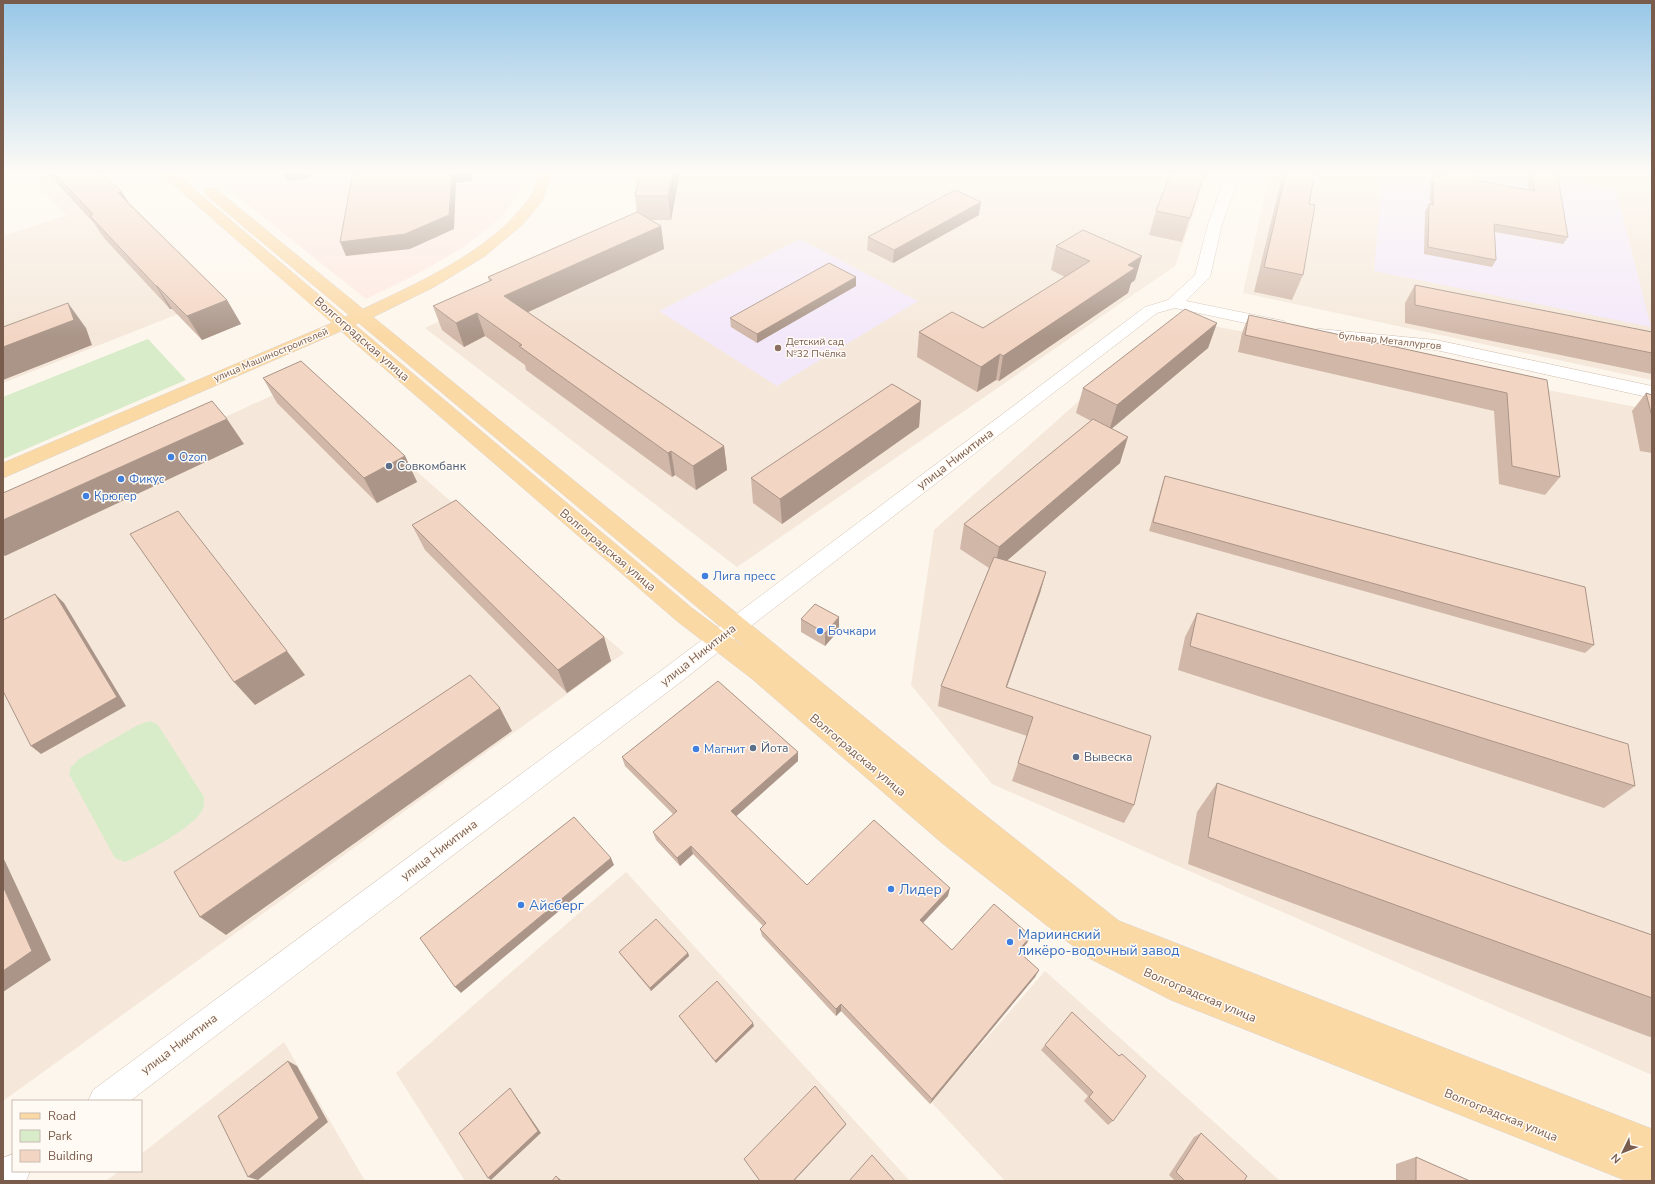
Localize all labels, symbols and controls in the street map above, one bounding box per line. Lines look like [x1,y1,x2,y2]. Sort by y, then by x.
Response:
street label: Волгоградская улица [311,293,413,385]
street label: улица Машиностроителей [212,324,331,386]
street label: бульвар Металлургов [1338,329,1442,353]
place label: Детский сад №32 Пчёлка [786,335,846,361]
marker: Детский сад №32 Пчёлка [773,343,783,353]
street label: улица Никитина [913,425,997,493]
place label: Ozon [179,449,207,465]
marker: Ozon [166,452,176,462]
place label: Совкомбанк [397,458,467,474]
marker: Совкомбанк [384,461,394,471]
place label: Фикус [129,471,165,487]
marker: Фикус [116,474,126,484]
place label: Крюгер [94,488,137,504]
marker: Крюгер [81,491,91,501]
street label: Волгоградская улица [556,505,660,595]
place label: Лига пресс [713,568,776,584]
marker: Лига пресс [700,571,710,581]
street label: улица Никитина [657,620,739,690]
place label: Бочкари [828,623,876,639]
marker: Бочкари [815,626,825,636]
street label: Волгоградская улица [806,710,910,800]
place label: Йота [761,740,788,756]
place label: Магнит [704,741,746,757]
marker: Йота [748,743,758,753]
marker: Магнит [691,744,701,754]
place label: Вывеска [1084,749,1132,765]
marker: Вывеска [1071,752,1081,762]
street label: улица Никитина [397,816,481,884]
place label: Лидер [899,880,942,899]
marker: Лидер [886,884,896,894]
place label: Айсберг [529,896,584,915]
marker: Айсберг [516,900,526,910]
place label: Мариинский ликёро-водочный завод [1018,925,1180,960]
marker: Мариинский ликёро-водочный завод [1005,937,1015,947]
street label: Волгоградская улица [1141,964,1259,1026]
street label: улица Никитина [137,1010,221,1078]
street label: Волгоградская улица [1442,1085,1560,1145]
legend [12,1100,142,1172]
text: Road [48,1108,76,1124]
text: Park [48,1128,73,1144]
north arrow [1603,1132,1643,1172]
text: Building [48,1148,93,1164]
text: N [1608,1150,1624,1167]

